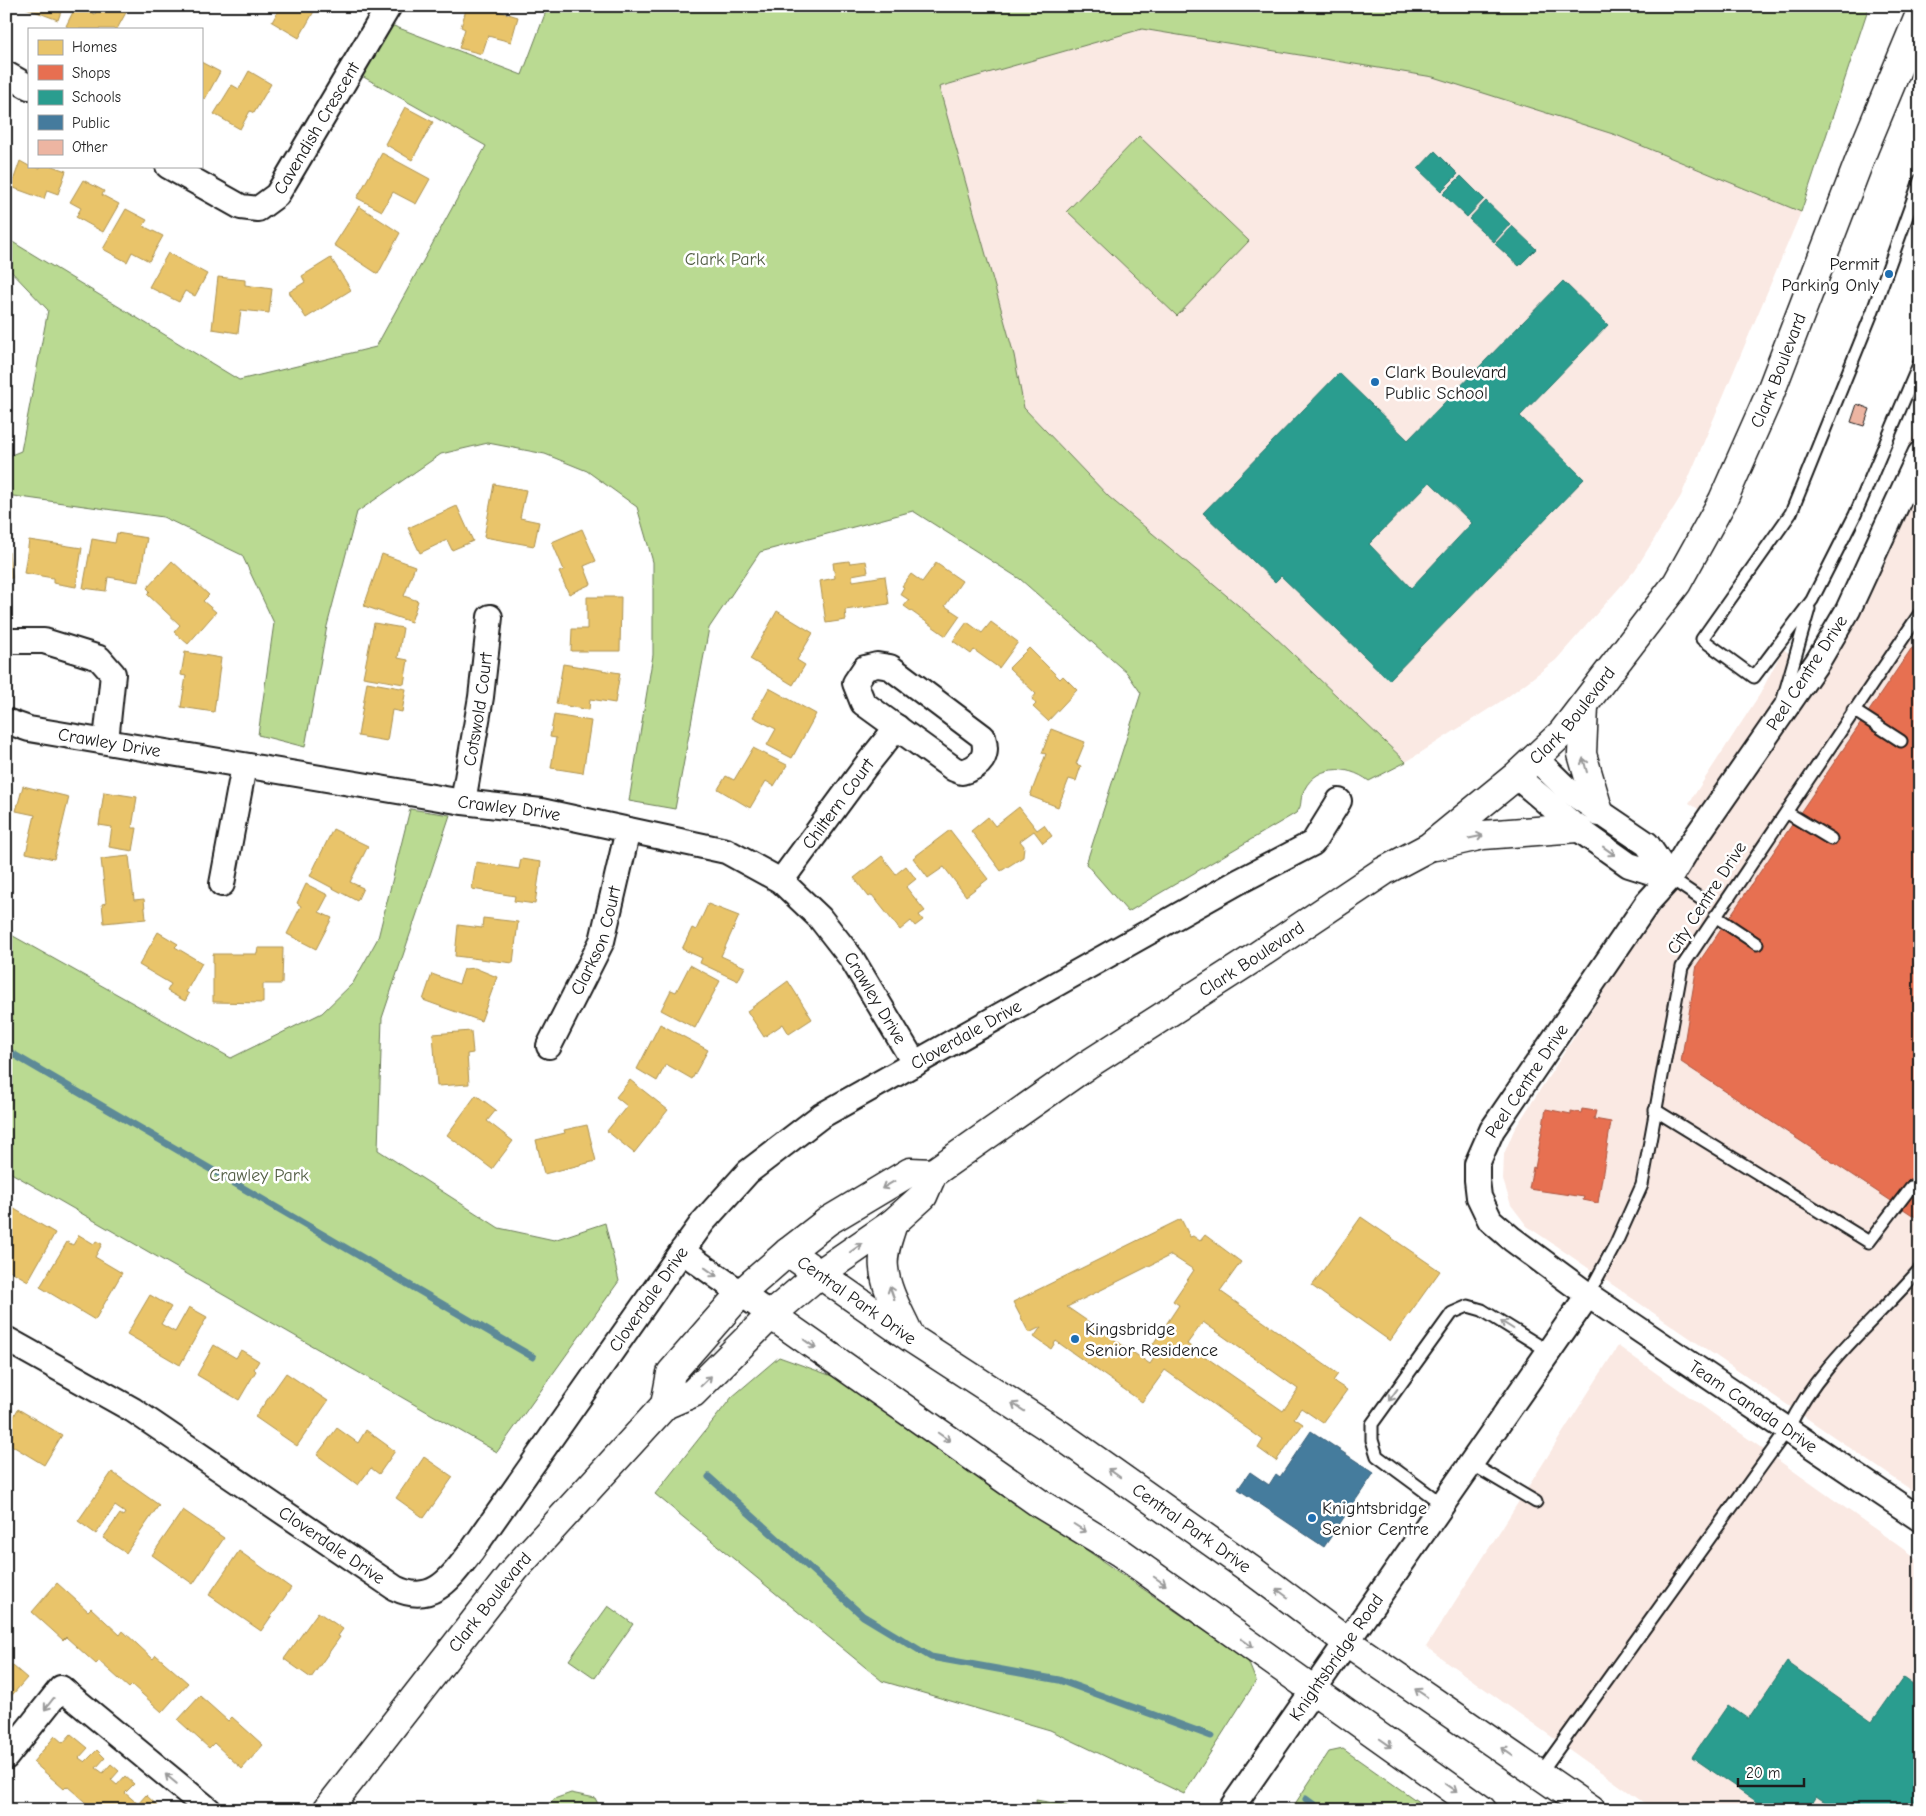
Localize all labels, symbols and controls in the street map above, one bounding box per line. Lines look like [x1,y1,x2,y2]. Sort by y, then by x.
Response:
legend [28,28,202,168]
text: Homes [72,38,117,56]
street label: Cavendish Crescent [269,57,364,198]
text: Shops [72,64,110,82]
text: Schools [72,88,121,106]
text: Public [72,114,110,132]
text: Other [72,138,107,156]
park label: Clark Park [685,249,766,270]
place label: Permit Parking Only [1781,254,1880,296]
marker: Permit Parking Only [1883,268,1895,280]
street label: Clark Boulevard [1746,310,1810,431]
place label: Clark Boulevard Public School [1385,362,1507,404]
marker: Clark Boulevard Public School [1369,376,1381,388]
street label: Peel Centre Drive [1762,611,1852,735]
street label: Cotswold Court [459,650,497,768]
street label: Clark Boulevard [1525,663,1619,769]
street label: Crawley Drive [57,724,162,762]
street label: Chiltern Court [798,753,879,853]
one-way arrow [1580,758,1590,774]
street label: Crawley Drive [457,791,563,825]
one-way arrow [1468,832,1484,841]
street label: City Centre Drive [1663,838,1751,958]
one-way arrow [1602,846,1616,856]
street label: Clarkson Court [566,883,625,999]
street label: Clark Boulevard [1195,917,1308,1001]
street label: Crawley Drive [840,947,911,1048]
street label: Cloverdale Drive [907,995,1025,1074]
street label: Peel Centre Drive [1481,1020,1573,1142]
park label: Crawley Park [209,1165,309,1186]
one-way arrow [882,1180,896,1190]
street label: Cloverdale Drive [604,1242,692,1356]
one-way arrow [849,1243,863,1253]
street label: Central Park Drive [793,1251,920,1349]
one-way arrow [704,1267,718,1277]
one-way arrow [886,1285,896,1301]
place label: Kingsbridge Senior Residence [1085,1319,1218,1361]
one-way arrow [1500,1320,1514,1330]
marker: Kingsbridge Senior Residence [1069,1333,1081,1345]
one-way arrow [803,1339,817,1349]
street label: Team Canada Drive [1685,1356,1821,1457]
one-way arrow [700,1375,712,1387]
one-way arrow [1387,1388,1398,1401]
one-way arrow [1011,1402,1025,1412]
one-way arrow [937,1432,951,1442]
one-way arrow [1108,1468,1122,1478]
street label: Central Park Drive [1128,1479,1255,1577]
place label: Knightsbridge Senior Centre [1322,1498,1429,1540]
street label: Cloverdale Drive [275,1502,389,1589]
marker: Knightsbridge Senior Centre [1306,1512,1318,1524]
one-way arrow [1072,1523,1086,1533]
street label: Clark Boulevard [444,1548,536,1656]
one-way arrow [1153,1576,1167,1586]
one-way arrow [1276,1588,1289,1599]
street label: Knightsbridge Road [1285,1590,1388,1725]
one-way arrow [1240,1638,1254,1648]
one-way arrow [1414,1688,1428,1698]
one-way arrow [43,1697,54,1710]
one-way arrow [1379,1738,1393,1748]
one-way arrow [1500,1747,1514,1757]
scale bar [1738,1756,1805,1788]
text: 20 m [1746,1764,1780,1782]
one-way arrow [165,1773,178,1784]
one-way arrow [1444,1783,1458,1793]

